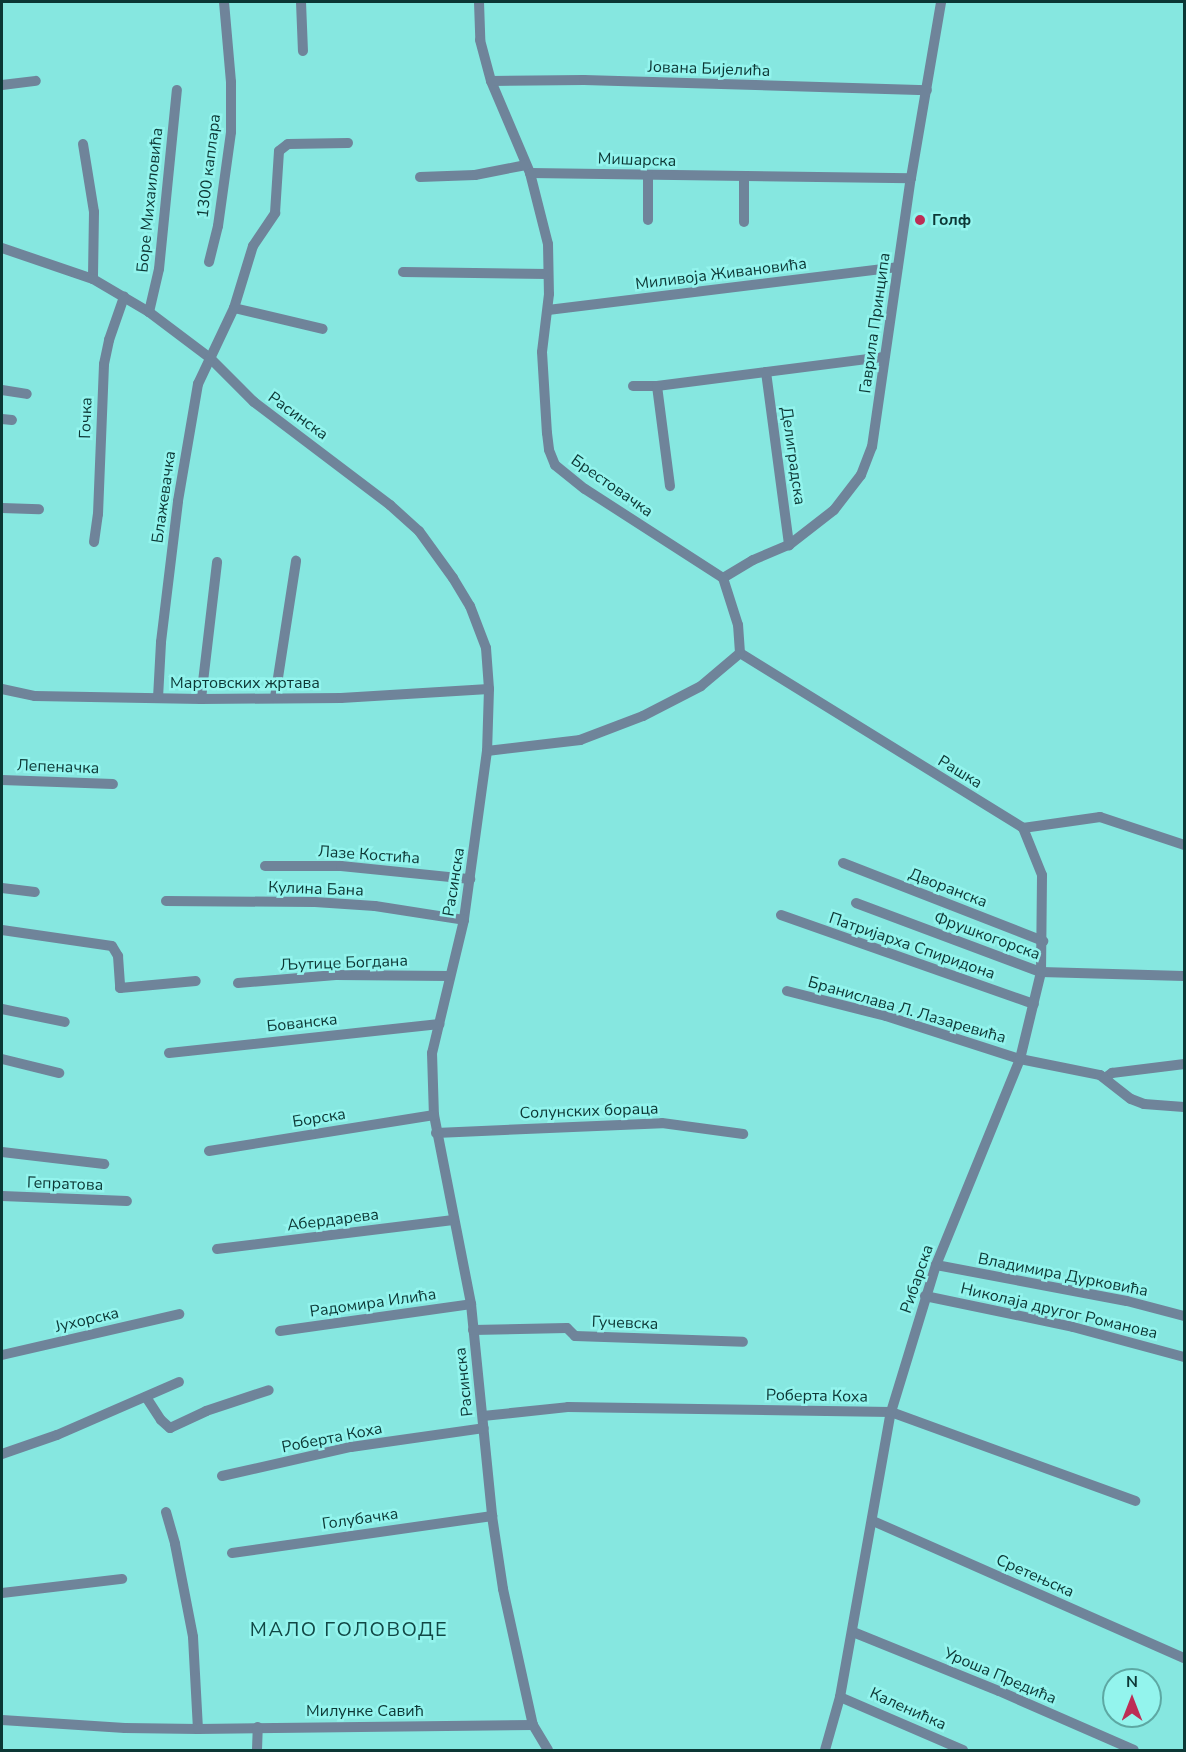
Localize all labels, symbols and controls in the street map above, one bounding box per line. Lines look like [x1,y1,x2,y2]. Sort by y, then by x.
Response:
street label: Јована Бијелића [647,57,771,81]
street label: 1300 каплара [193,113,225,219]
street label: Боре Михаиловића [133,127,167,273]
street label: Мишарска [597,149,677,171]
place label: Голф [932,210,971,230]
marker: Голф [913,213,927,227]
street label: Гаврила Принципа [856,251,894,395]
street label: Миливоја Живановића [634,254,808,294]
street label: Расинска [264,388,332,444]
street label: Гочка [76,397,96,439]
street label: Делиградска [777,406,809,506]
street label: Блажевачка [148,450,180,544]
street label: Брестовачка [567,451,657,521]
street label: Мартовских жртава [170,673,320,693]
street label: Рашка [934,751,986,793]
street label: Лепеначка [16,756,100,778]
street label: Лазе Костића [317,842,421,868]
street label: Расинска [439,846,469,918]
street label: Дворанска [906,864,990,912]
street label: Кулина Бана [268,878,364,900]
street label: Фрушкогорска [931,908,1043,964]
street label: Патријарха Спиридона [826,909,998,983]
street label: Љутице Богдана [280,951,408,975]
street label: Бранислава Л. Лазаревића [806,973,1008,1047]
street label: Бованска [266,1010,338,1036]
street label: Солунских бораца [519,1099,659,1123]
street label: Борска [291,1104,347,1132]
street label: Гепратова [26,1173,104,1195]
street label: Абердарева [286,1205,380,1235]
street label: Рибарска [896,1242,938,1316]
street label: Владимира Дурковића [976,1249,1150,1301]
street label: Николаја другог Романова [959,1279,1159,1343]
street label: Радомира Илића [309,1285,437,1321]
street label: Јухорска [53,1303,121,1337]
street label: Гучевска [591,1312,659,1334]
street label: Расинска [451,1346,477,1418]
street label: Роберта Коха [766,1386,868,1406]
street label: Роберта Коха [280,1419,384,1457]
street label: Голубачка [321,1504,399,1534]
street label: Сретењска [993,1550,1077,1602]
district label: МАЛО ГОЛОВОДЕ [250,1617,448,1641]
street label: Уроша Предића [941,1644,1059,1708]
north arrow [1102,1668,1162,1728]
text: N [1126,1671,1138,1693]
street label: Каленићка [867,1684,949,1734]
street label: Милунке Савић [306,1701,424,1721]

